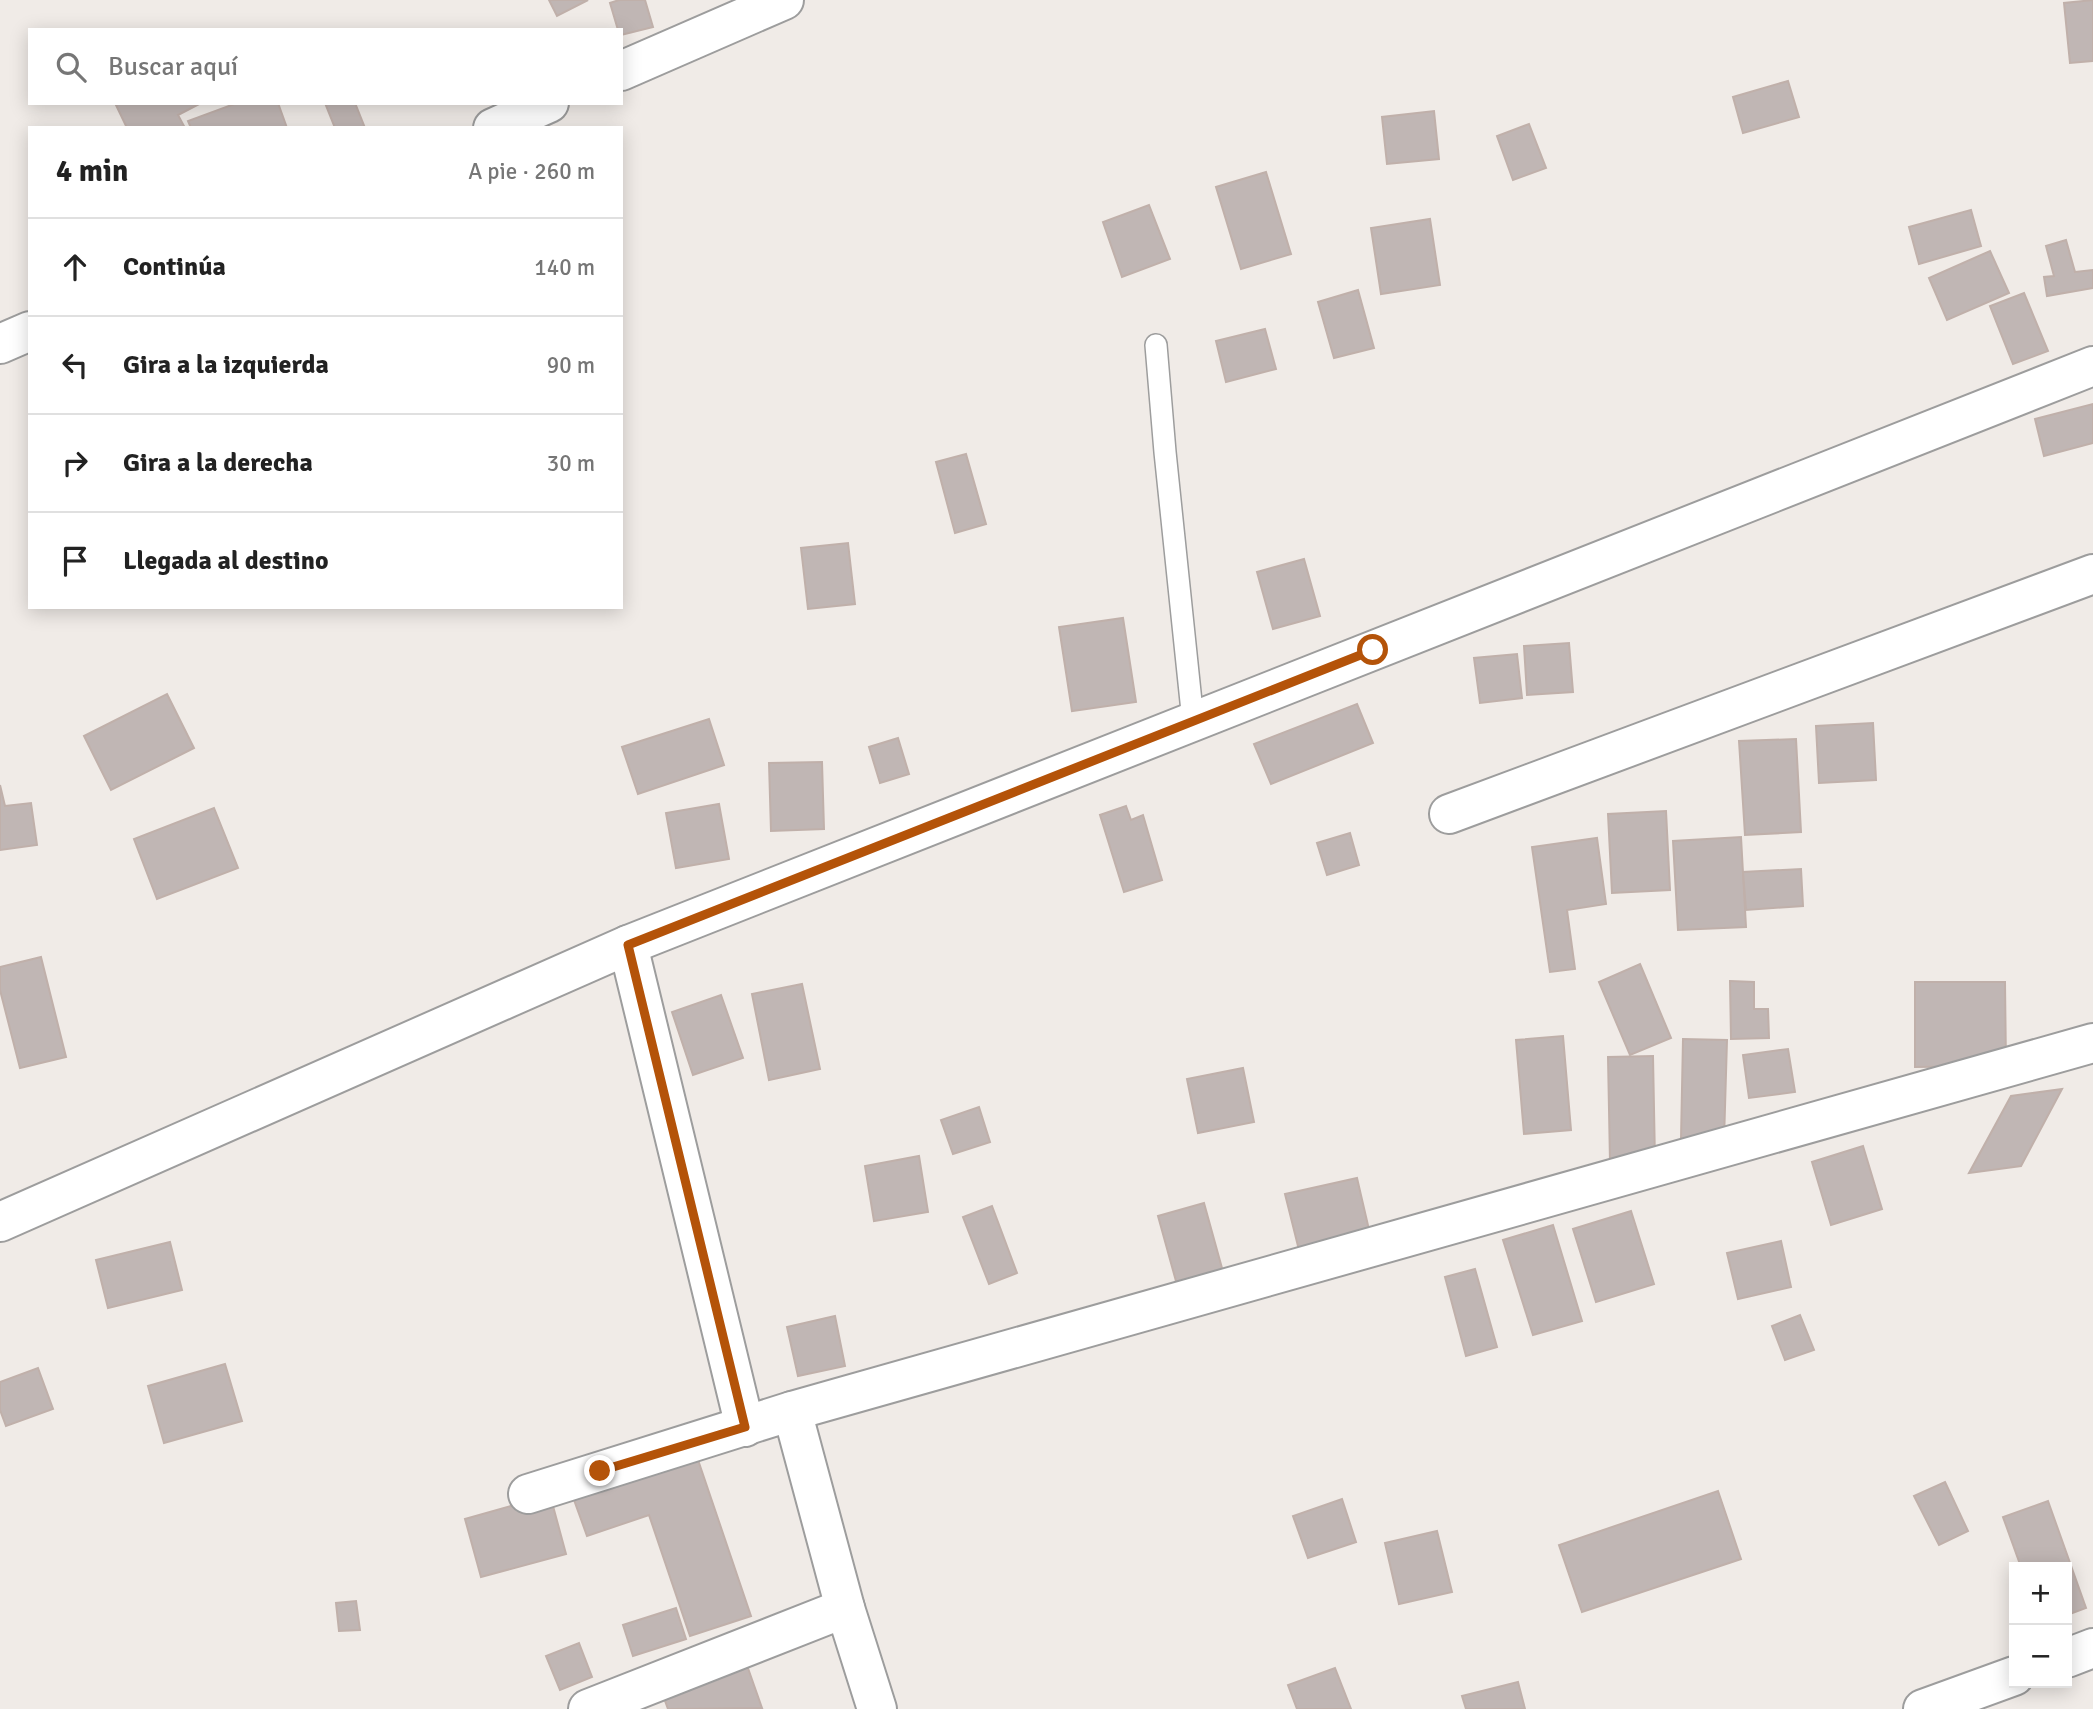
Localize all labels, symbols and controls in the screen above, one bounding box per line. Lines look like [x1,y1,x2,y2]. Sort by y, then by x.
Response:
search box [28,28,623,105]
icon: search [52,48,90,86]
text: Buscar aquí [108,51,238,83]
text: 4 min [56,153,128,190]
text: A pie · 260 m [468,157,595,186]
icon: ahead [56,248,94,286]
text: Continúa [123,251,226,283]
text: 140 m [534,253,595,282]
icon: left [56,346,94,384]
text: Gira a la izquierda [123,349,329,381]
text: 90 m [547,351,595,380]
icon: right [56,444,94,482]
text: Gira a la derecha [123,447,313,479]
text: 30 m [547,449,595,478]
icon: arrive [56,542,94,580]
text: Llegada al destino [123,545,329,577]
route start [1357,634,1388,665]
route end [584,1455,615,1486]
map controls [2009,1562,2072,1688]
button: + [2009,1562,2072,1625]
button: − [2009,1625,2072,1688]

